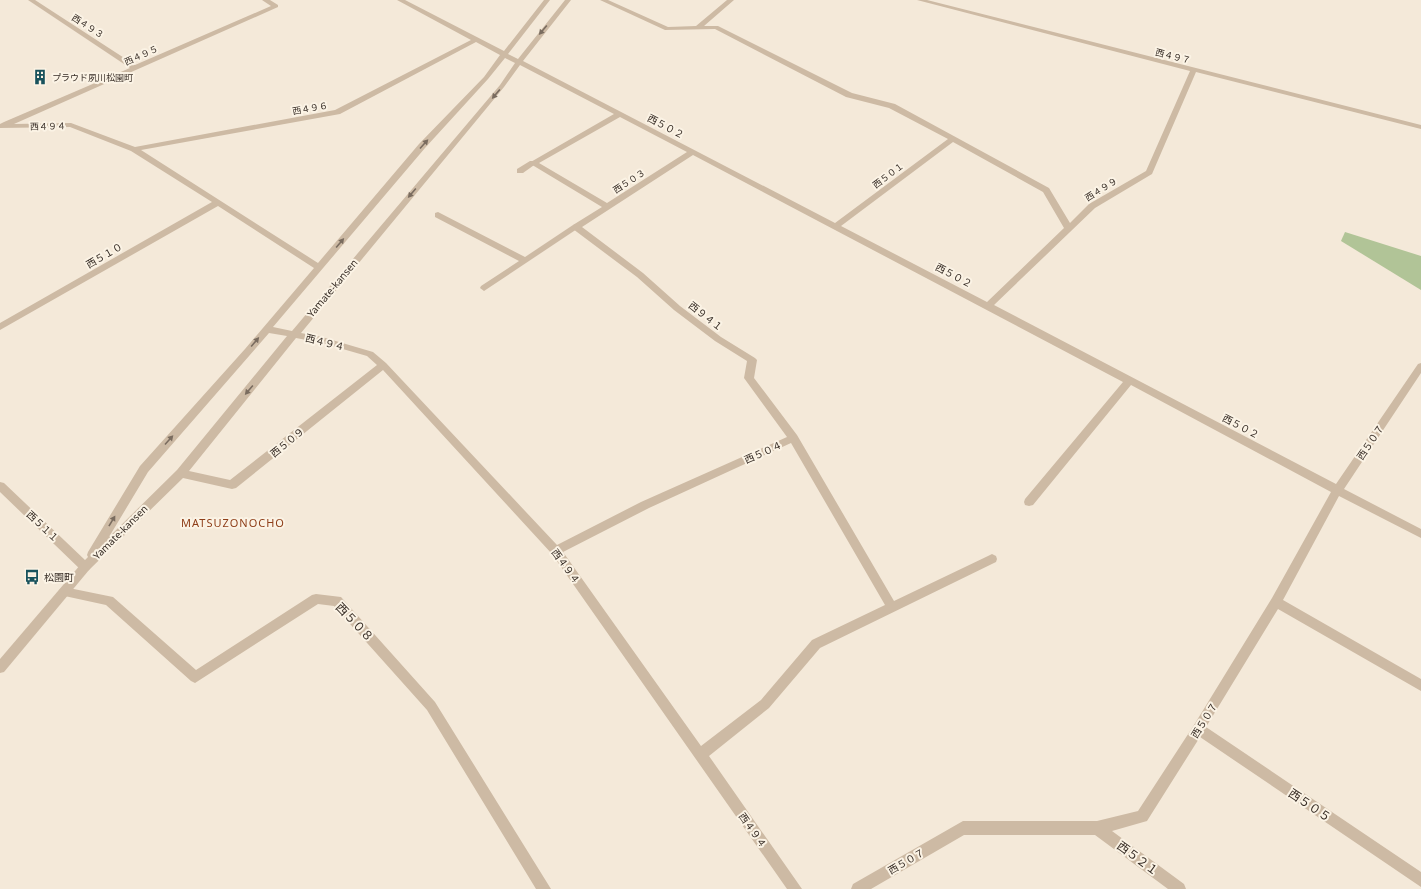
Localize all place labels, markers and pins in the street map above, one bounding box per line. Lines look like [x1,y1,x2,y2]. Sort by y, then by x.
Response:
building icon: プラウド夙川松園町 [31,68,49,86]
place label: プラウド夙川松園町 [52,71,133,84]
bus stop icon: 松園町 [23,568,41,586]
place label: 松園町 [44,570,74,584]

